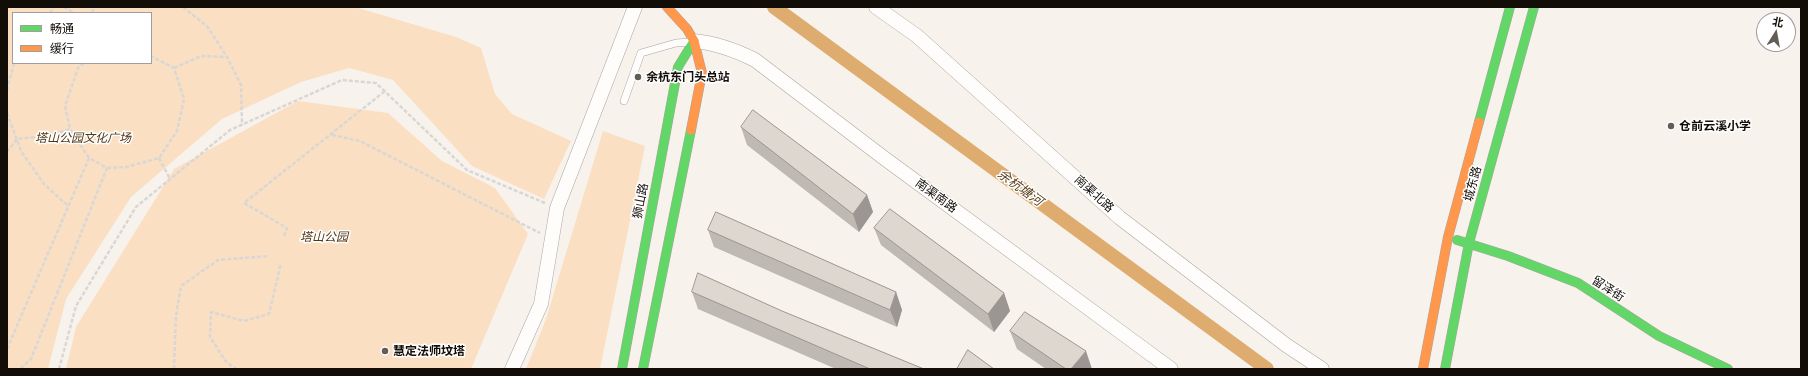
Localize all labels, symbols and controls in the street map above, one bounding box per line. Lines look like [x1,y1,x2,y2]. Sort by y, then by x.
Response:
legend [12,12,152,64]
north arrow [1756,12,1796,52]
text: 北 [1771,12,1785,30]
text: 畅通 [50,19,74,37]
text: 缓行 [50,39,74,57]
place label: 余杭东门头总站 [646,70,730,84]
marker: 余杭东门头总站 [633,72,643,82]
place label: 仓前云溪小学 [1679,119,1751,133]
marker: 仓前云溪小学 [1666,121,1676,131]
park label: 塔山公园文化广场 [35,131,131,145]
street label: 城东路 [1461,165,1485,203]
water label: 余杭塘河 [994,166,1046,210]
street label: 南渠北路 [1071,173,1117,215]
street label: 南渠南路 [912,176,960,216]
street label: 狮山路 [630,182,652,220]
park label: 塔山公园 [300,230,348,244]
street label: 留泽街 [1589,273,1627,305]
place label: 慧定法师坟塔 [393,344,465,358]
marker: 慧定法师坟塔 [380,346,390,356]

